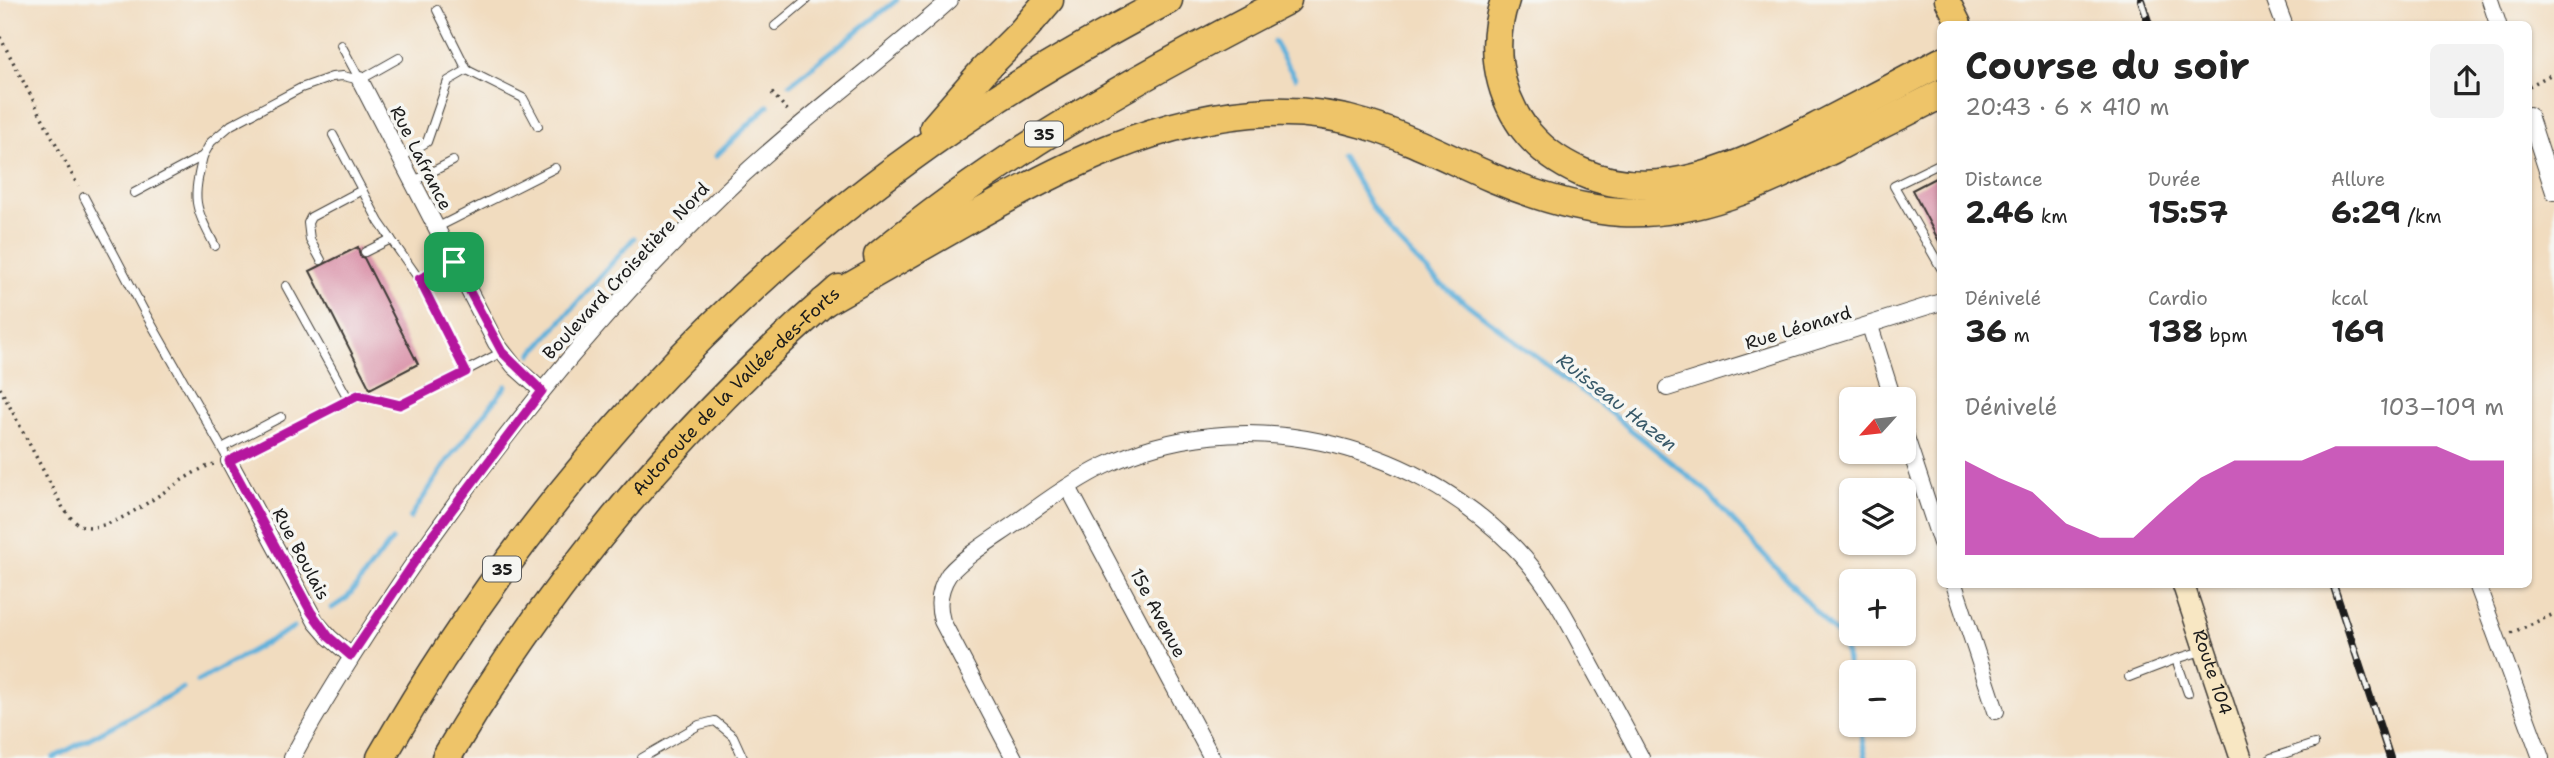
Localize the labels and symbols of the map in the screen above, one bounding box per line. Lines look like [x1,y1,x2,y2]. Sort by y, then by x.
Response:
street label: Rue Lafrance [384,102,458,214]
road number: 35 [1025,122,1063,146]
street label: Boulevard Croisetière Nord [537,177,715,365]
pin [424,232,484,292]
street label: Autoroute de la Vallée-des-Forts [627,282,845,501]
street label: Rue Léonard [1742,300,1854,356]
water label: Ruisseau Hazen [1552,347,1682,457]
north arrow [1839,387,1916,464]
street label: Rue Boulais [267,504,335,604]
road number: 35 [483,556,521,582]
street label: 15e Avenue [1124,564,1192,662]
street label: Route 104 [2187,626,2238,718]

